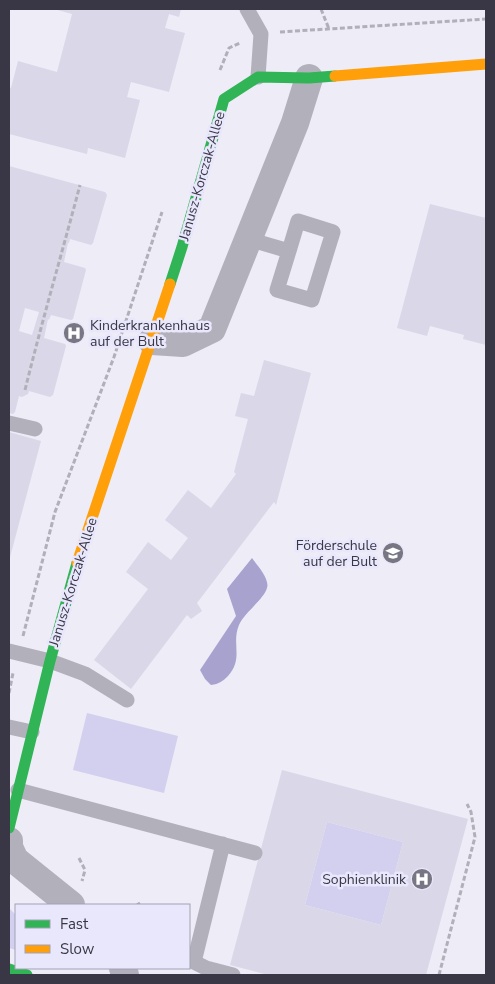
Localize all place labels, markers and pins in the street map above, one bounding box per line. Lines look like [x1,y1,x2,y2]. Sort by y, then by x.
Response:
place label: Kinderkrankenhaus auf der Bult [90,316,210,351]
hospital icon: Kinderkrankenhaus auf der Bult [62,321,86,345]
place label: Förderschule auf der Bult [296,536,377,571]
school or university icon: Förderschule auf der Bult [381,541,405,565]
hospital icon: Sophienklinik [410,867,434,891]
place label: Sophienklinik [322,870,407,889]

